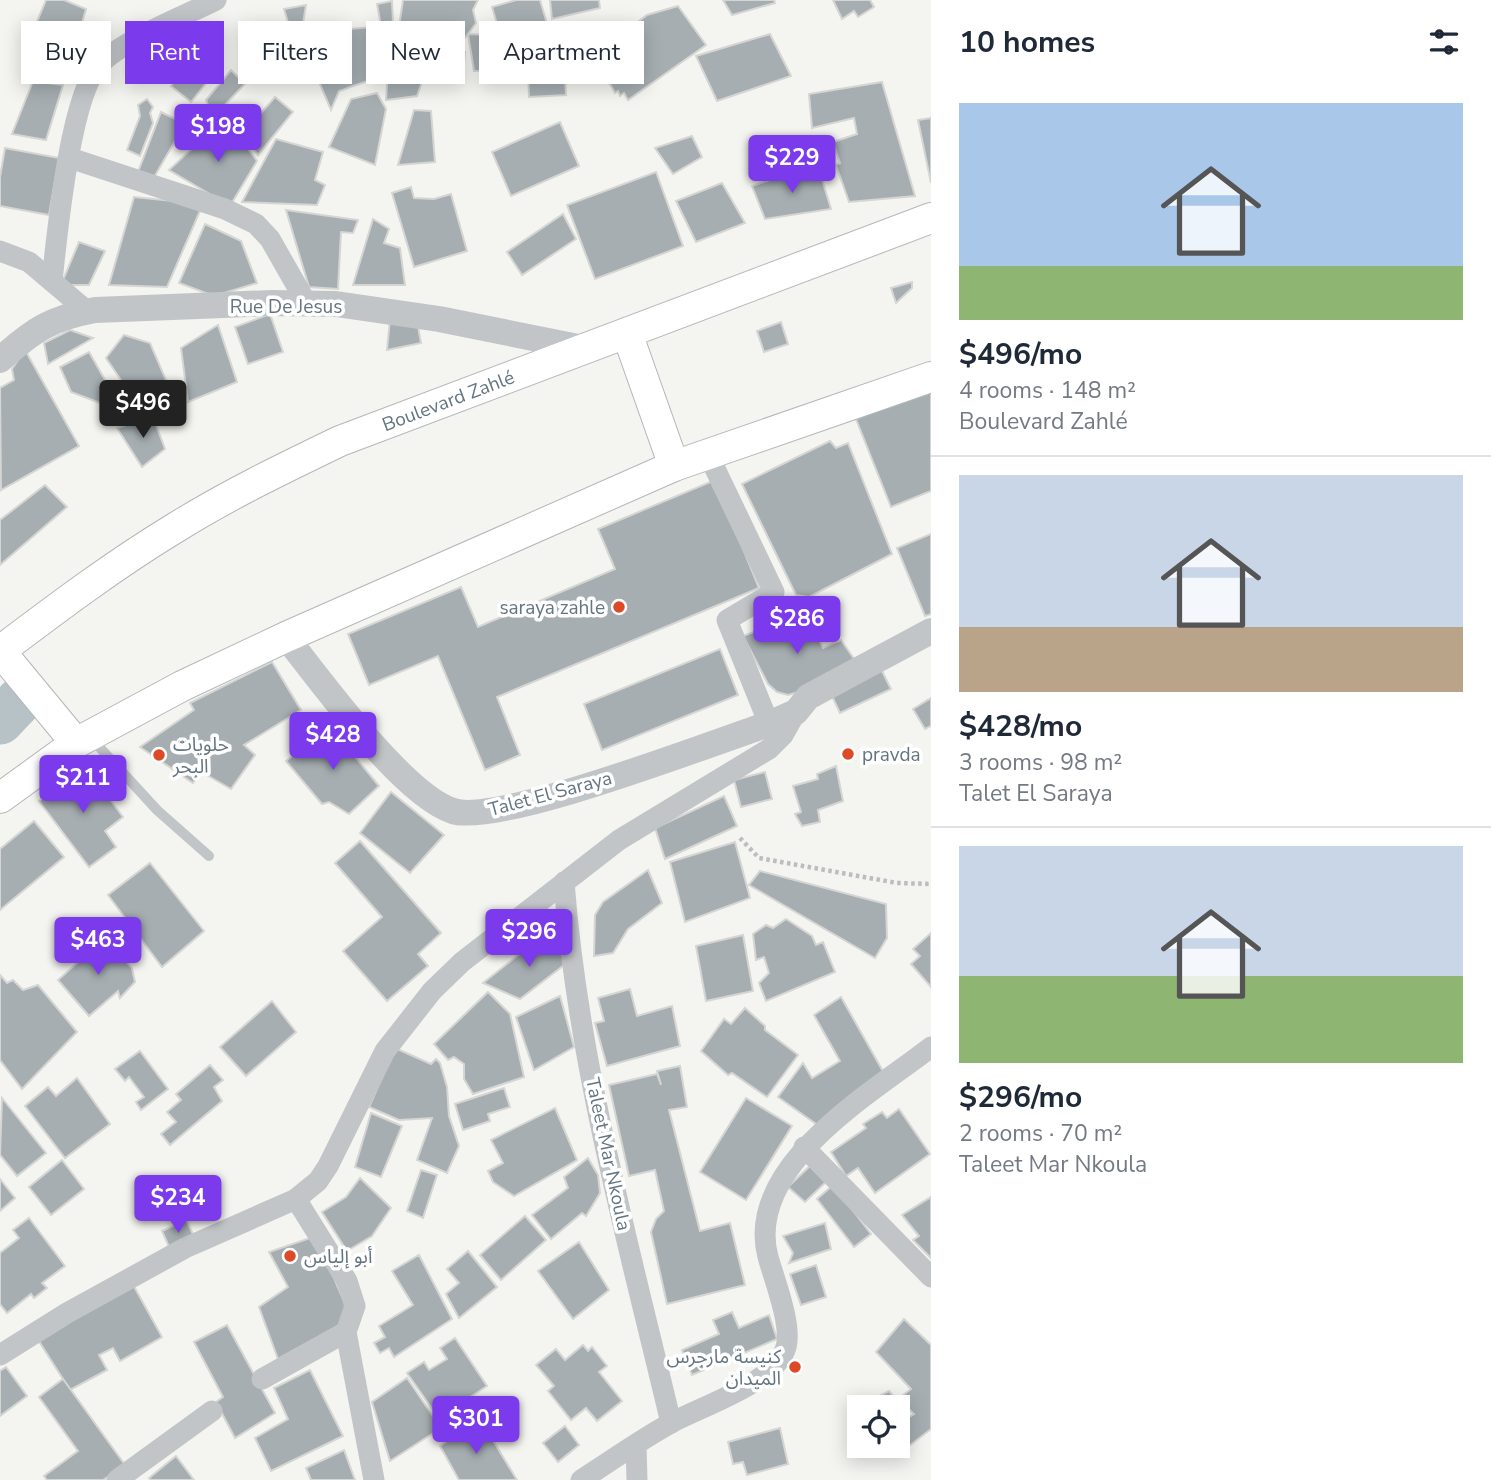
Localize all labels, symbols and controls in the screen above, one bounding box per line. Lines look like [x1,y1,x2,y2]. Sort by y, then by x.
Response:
chip: Buy [21,21,111,84]
chip: Rent [125,21,224,84]
chip: Filters [238,21,352,84]
chip: New [366,21,465,84]
chip: Apartment [479,21,644,84]
text: 10 homes [959,22,1095,63]
icon: filters [1425,23,1463,61]
pin: $198 [177,104,259,164]
text: $198 [190,111,246,142]
pin: $229 [751,136,833,195]
text: $229 [764,142,820,173]
icon: home [1148,148,1274,274]
street label: Rue De Jesus [230,294,342,320]
text: $496/mo [959,334,1082,375]
street label: Boulevard Zahlé [378,364,518,438]
text: 4 rooms · 148 m² [959,375,1136,406]
pin: $496 [102,380,184,440]
text: $496 [115,387,171,418]
text: Boulevard Zahlé [959,406,1128,437]
icon: home [1148,520,1274,646]
place label: saraya zahle [499,595,605,621]
pin: $286 [756,596,838,656]
marker: saraya zahle [611,599,627,615]
text: $286 [769,603,825,634]
text: $428/mo [959,706,1082,747]
pin: $428 [292,712,374,772]
text: $428 [305,719,361,750]
place label: حلويات البحر [172,732,229,780]
place label: pravda [862,742,921,768]
marker: pravda [840,746,856,762]
marker: حلويات البحر [151,747,167,763]
text: 3 rooms · 98 m² [959,747,1122,778]
pin: $211 [42,756,124,815]
text: $211 [55,762,111,793]
street label: Talet El Saraya [486,765,615,823]
text: Talet El Saraya [959,778,1113,809]
icon: home [1148,891,1274,1017]
pin: $296 [488,909,570,969]
text: $296 [501,916,557,947]
pin: $463 [57,918,139,977]
text: $463 [70,924,126,955]
street label: Taleet Mar Nkoula [579,1075,637,1233]
text: $296/mo [959,1077,1082,1118]
text: 2 rooms · 70 m² [959,1118,1122,1149]
text: Taleet Mar Nkoula [959,1149,1147,1180]
pin: $234 [137,1176,219,1235]
text: $234 [150,1182,206,1213]
place label: أبو إلياس [304,1244,373,1270]
marker: أبو إلياس [282,1248,298,1264]
place label: كنيسة مارجرس الميدان [666,1344,782,1392]
marker: كنيسة مارجرس الميدان [787,1359,803,1375]
map controls [847,1395,910,1458]
button: locate [847,1395,910,1458]
pin: $301 [435,1396,517,1456]
text: $301 [448,1403,504,1434]

